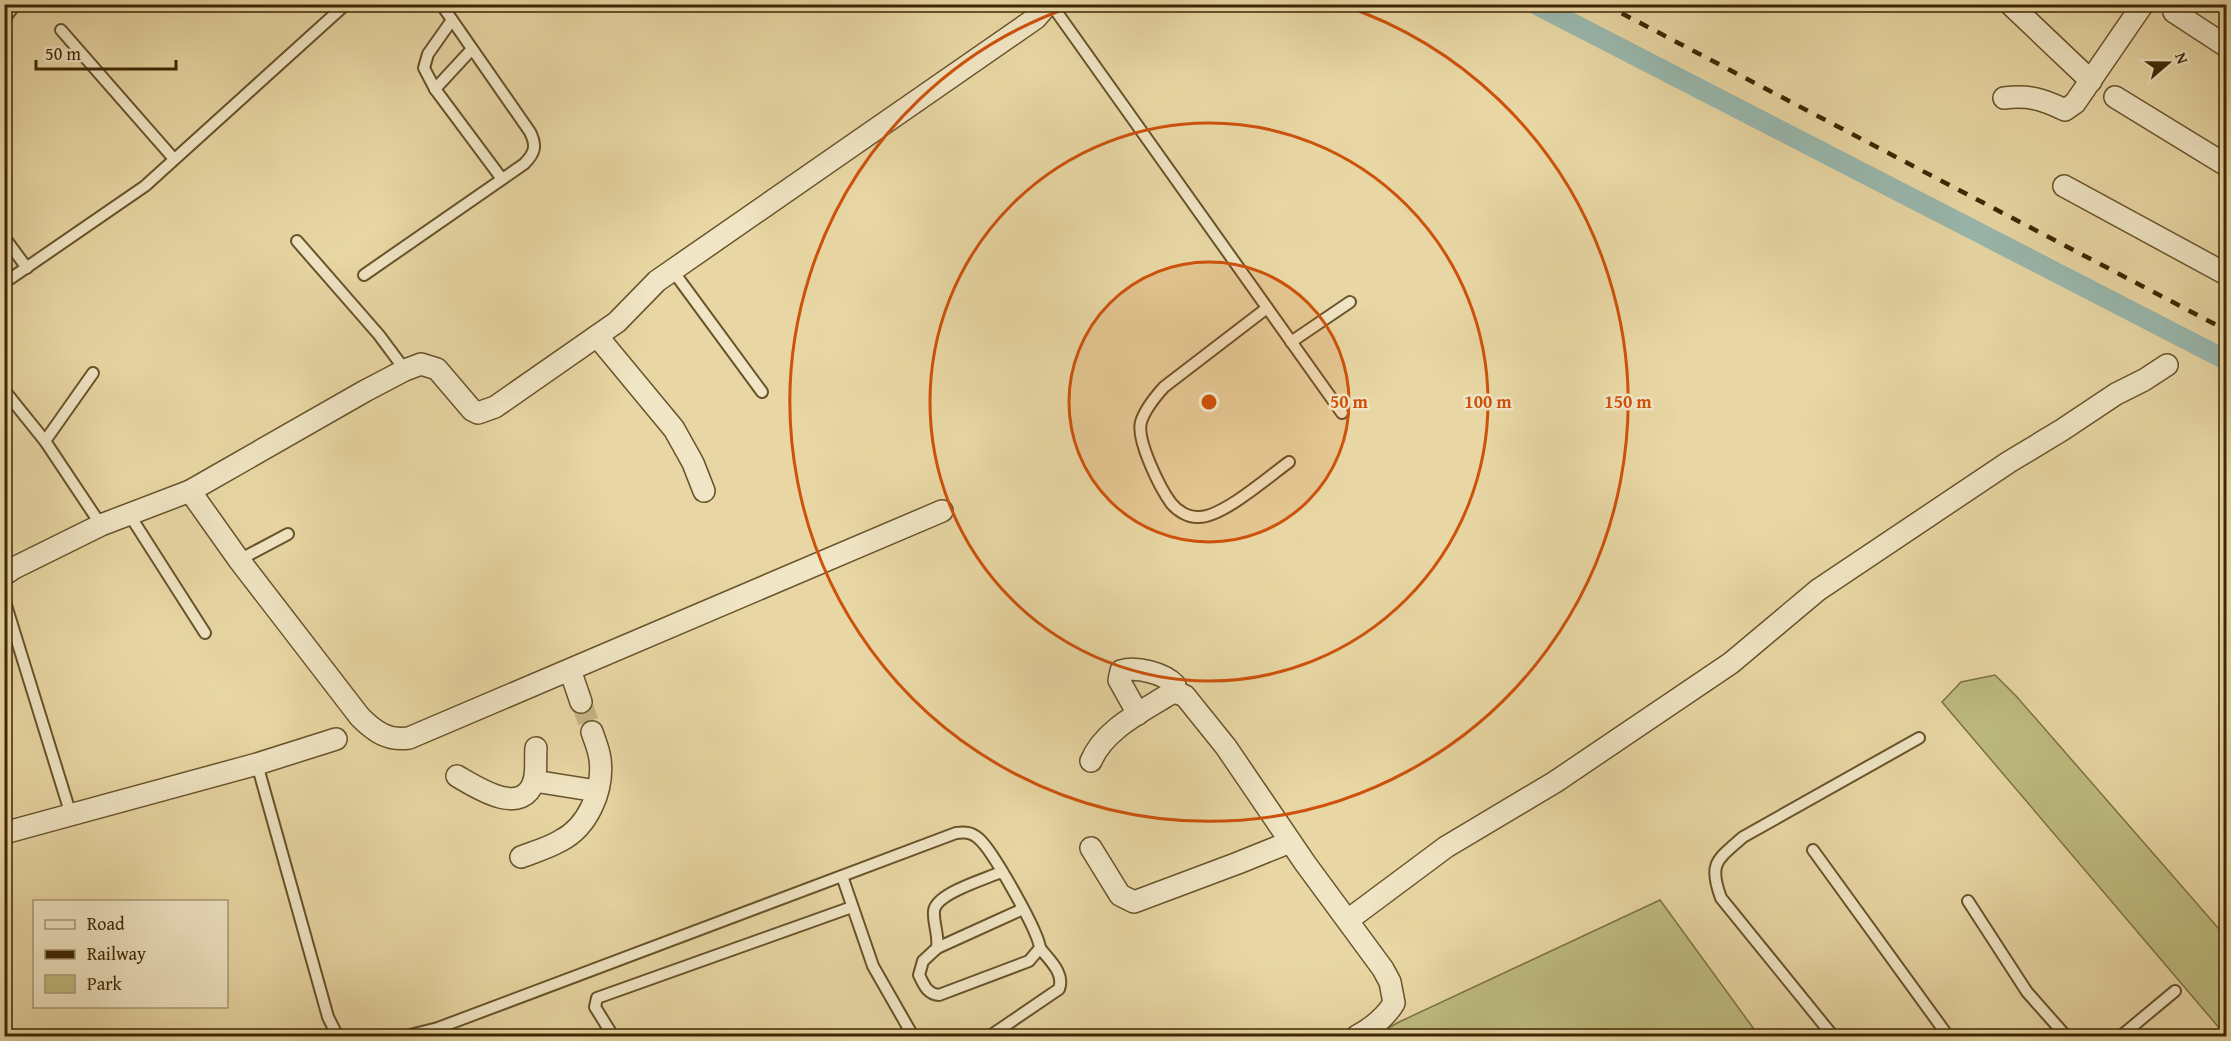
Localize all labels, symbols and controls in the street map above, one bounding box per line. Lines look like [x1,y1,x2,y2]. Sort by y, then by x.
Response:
scale bar [36,33,176,71]
north arrow [2138,33,2198,93]
text: 50 m [45,40,81,67]
text: N [2169,49,2195,67]
text: 50 m [1330,388,1369,415]
text: 100 m [1464,388,1512,415]
text: 150 m [1604,388,1652,415]
centre of rings [1199,392,1219,412]
legend [33,900,228,1008]
text: Road [87,910,125,937]
text: Railway [87,940,146,967]
text: Park [87,970,123,997]

